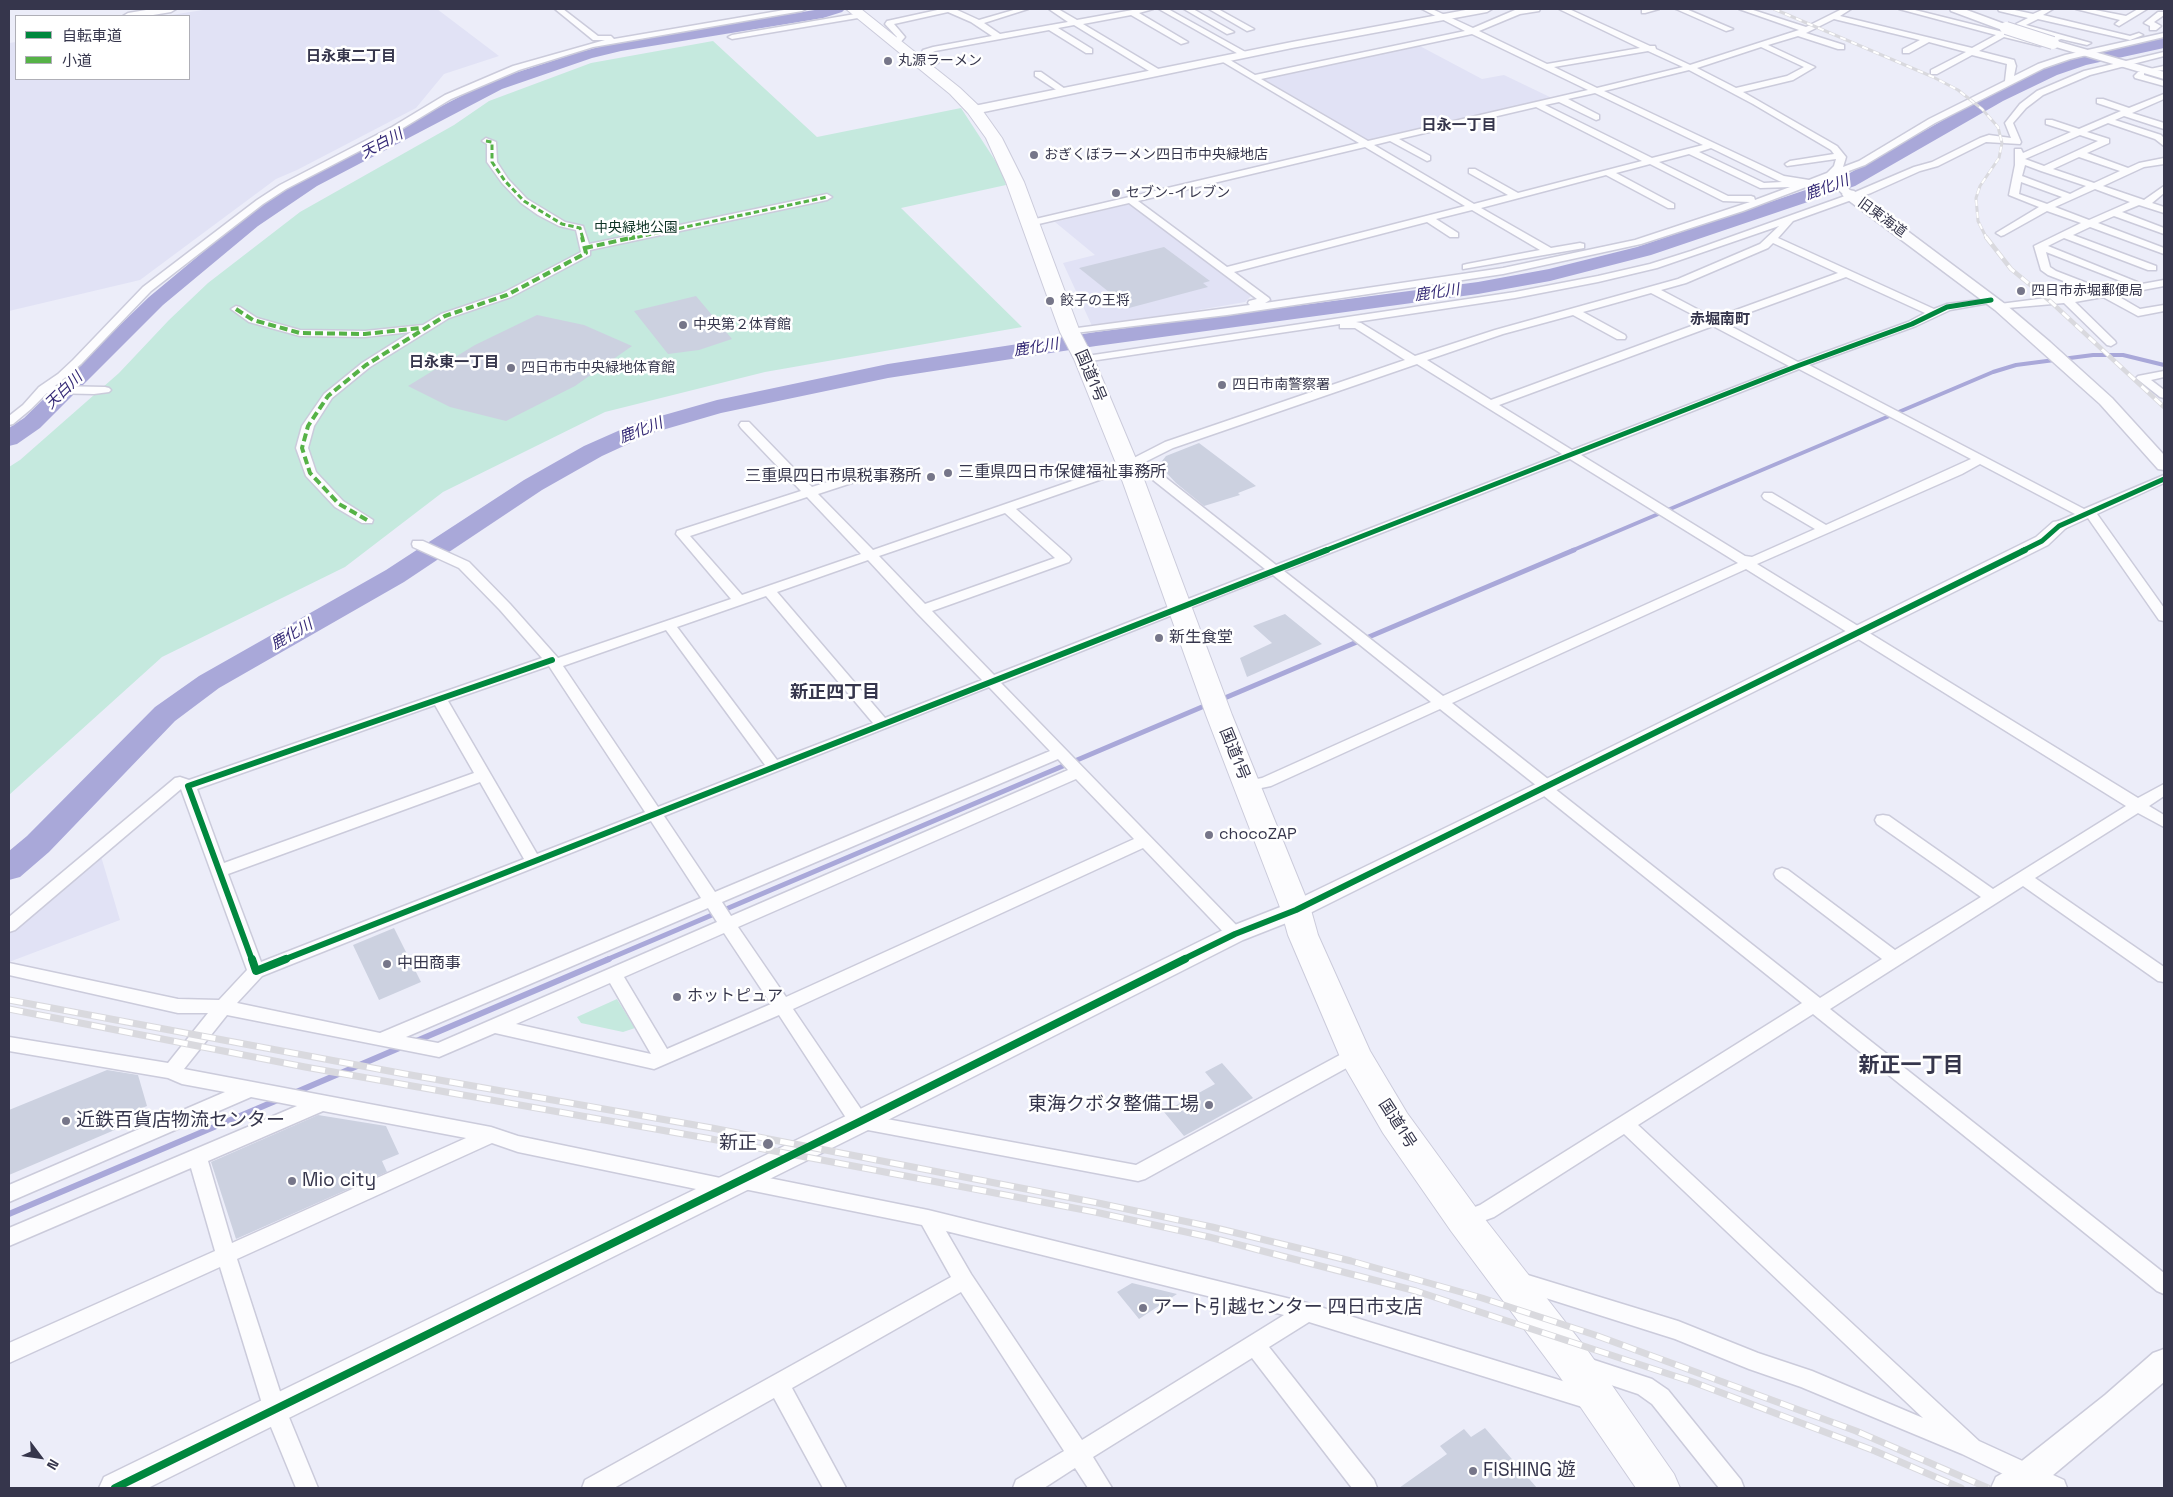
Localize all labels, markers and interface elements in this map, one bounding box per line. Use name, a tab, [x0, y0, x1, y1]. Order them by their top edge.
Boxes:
legend	[15, 15, 190, 80]
text: 自転車道	[62, 26, 122, 45]
district label: 日永東二丁目	[306, 48, 396, 66]
text: 小道	[62, 51, 92, 70]
place label: 丸源ラーメン	[898, 53, 982, 69]
marker: 丸源ラーメン	[882, 55, 894, 67]
district label: 日永一丁目	[1422, 117, 1496, 135]
water label: 天白川	[358, 125, 406, 163]
place label: おぎくぼラーメン四日市中央緑地店	[1044, 147, 1268, 163]
marker: おぎくぼラーメン四日市中央緑地店	[1028, 149, 1040, 161]
water label: 鹿化川	[1803, 172, 1851, 204]
place label: セブン-イレブン	[1126, 185, 1230, 201]
marker: セブン-イレブン	[1110, 187, 1122, 199]
street label: 旧東海道	[1854, 195, 1910, 241]
park label: 中央緑地公園	[594, 220, 678, 236]
water label: 鹿化川	[1413, 281, 1461, 305]
place label: 四日市赤堀郵便局	[2031, 283, 2143, 299]
marker: 四日市赤堀郵便局	[2015, 285, 2027, 297]
place label: 餃子の王将	[1060, 293, 1130, 309]
marker: 餃子の王将	[1044, 295, 1056, 307]
district label: 赤堀南町	[1690, 311, 1750, 329]
place label: 中央第２体育館	[693, 317, 791, 333]
marker: 中央第２体育館	[677, 319, 689, 331]
water label: 鹿化川	[1012, 336, 1060, 360]
street label: 国道1号	[1070, 347, 1110, 405]
district label: 日永東一丁目	[409, 354, 499, 372]
place label: 四日市市中央緑地体育館	[521, 360, 675, 376]
marker: 四日市市中央緑地体育館	[505, 362, 517, 374]
water label: 天白川	[42, 369, 86, 413]
place label: 四日市南警察署	[1232, 377, 1330, 393]
marker: 四日市南警察署	[1216, 379, 1228, 391]
water label: 鹿化川	[617, 415, 665, 447]
place label: 三重県四日市保健福祉事務所	[958, 463, 1166, 483]
place label: 三重県四日市県税事務所	[745, 467, 921, 487]
marker: 三重県四日市保健福祉事務所	[942, 467, 954, 479]
marker: 三重県四日市県税事務所	[925, 471, 937, 483]
water label: 鹿化川	[268, 616, 316, 654]
place label: 新生食堂	[1169, 628, 1233, 648]
marker: 新生食堂	[1153, 632, 1165, 644]
district label: 新正四丁目	[790, 682, 880, 704]
street label: 国道1号	[1215, 725, 1253, 783]
place label: chocoZAP	[1219, 825, 1297, 845]
marker: chocoZAP	[1203, 829, 1215, 841]
place label: 中田商事	[397, 954, 461, 974]
marker: 中田商事	[381, 958, 393, 970]
place label: ホットピュア	[687, 987, 783, 1007]
marker: ホットピュア	[671, 991, 683, 1003]
district label: 新正一丁目	[1859, 1053, 1963, 1079]
place label: 東海クボタ整備工場	[1028, 1094, 1199, 1116]
street label: 国道1号	[1374, 1096, 1420, 1152]
marker: 東海クボタ整備工場	[1203, 1099, 1215, 1111]
place label: 近鉄百貨店物流センター	[76, 1110, 285, 1132]
marker: 近鉄百貨店物流センター	[60, 1115, 72, 1127]
place label: 新正	[719, 1133, 757, 1155]
marker: 新正	[761, 1137, 775, 1151]
place label: Mio city	[302, 1170, 376, 1192]
marker: Mio city	[286, 1175, 298, 1187]
place label: アート引越センター 四日市支店	[1153, 1297, 1423, 1319]
marker: アート引越センター 四日市支店	[1137, 1302, 1149, 1314]
north arrow	[15, 1432, 65, 1482]
text: N	[43, 1456, 63, 1473]
place label: FISHING 遊	[1483, 1460, 1576, 1482]
marker: FISHING 遊	[1467, 1465, 1479, 1477]

